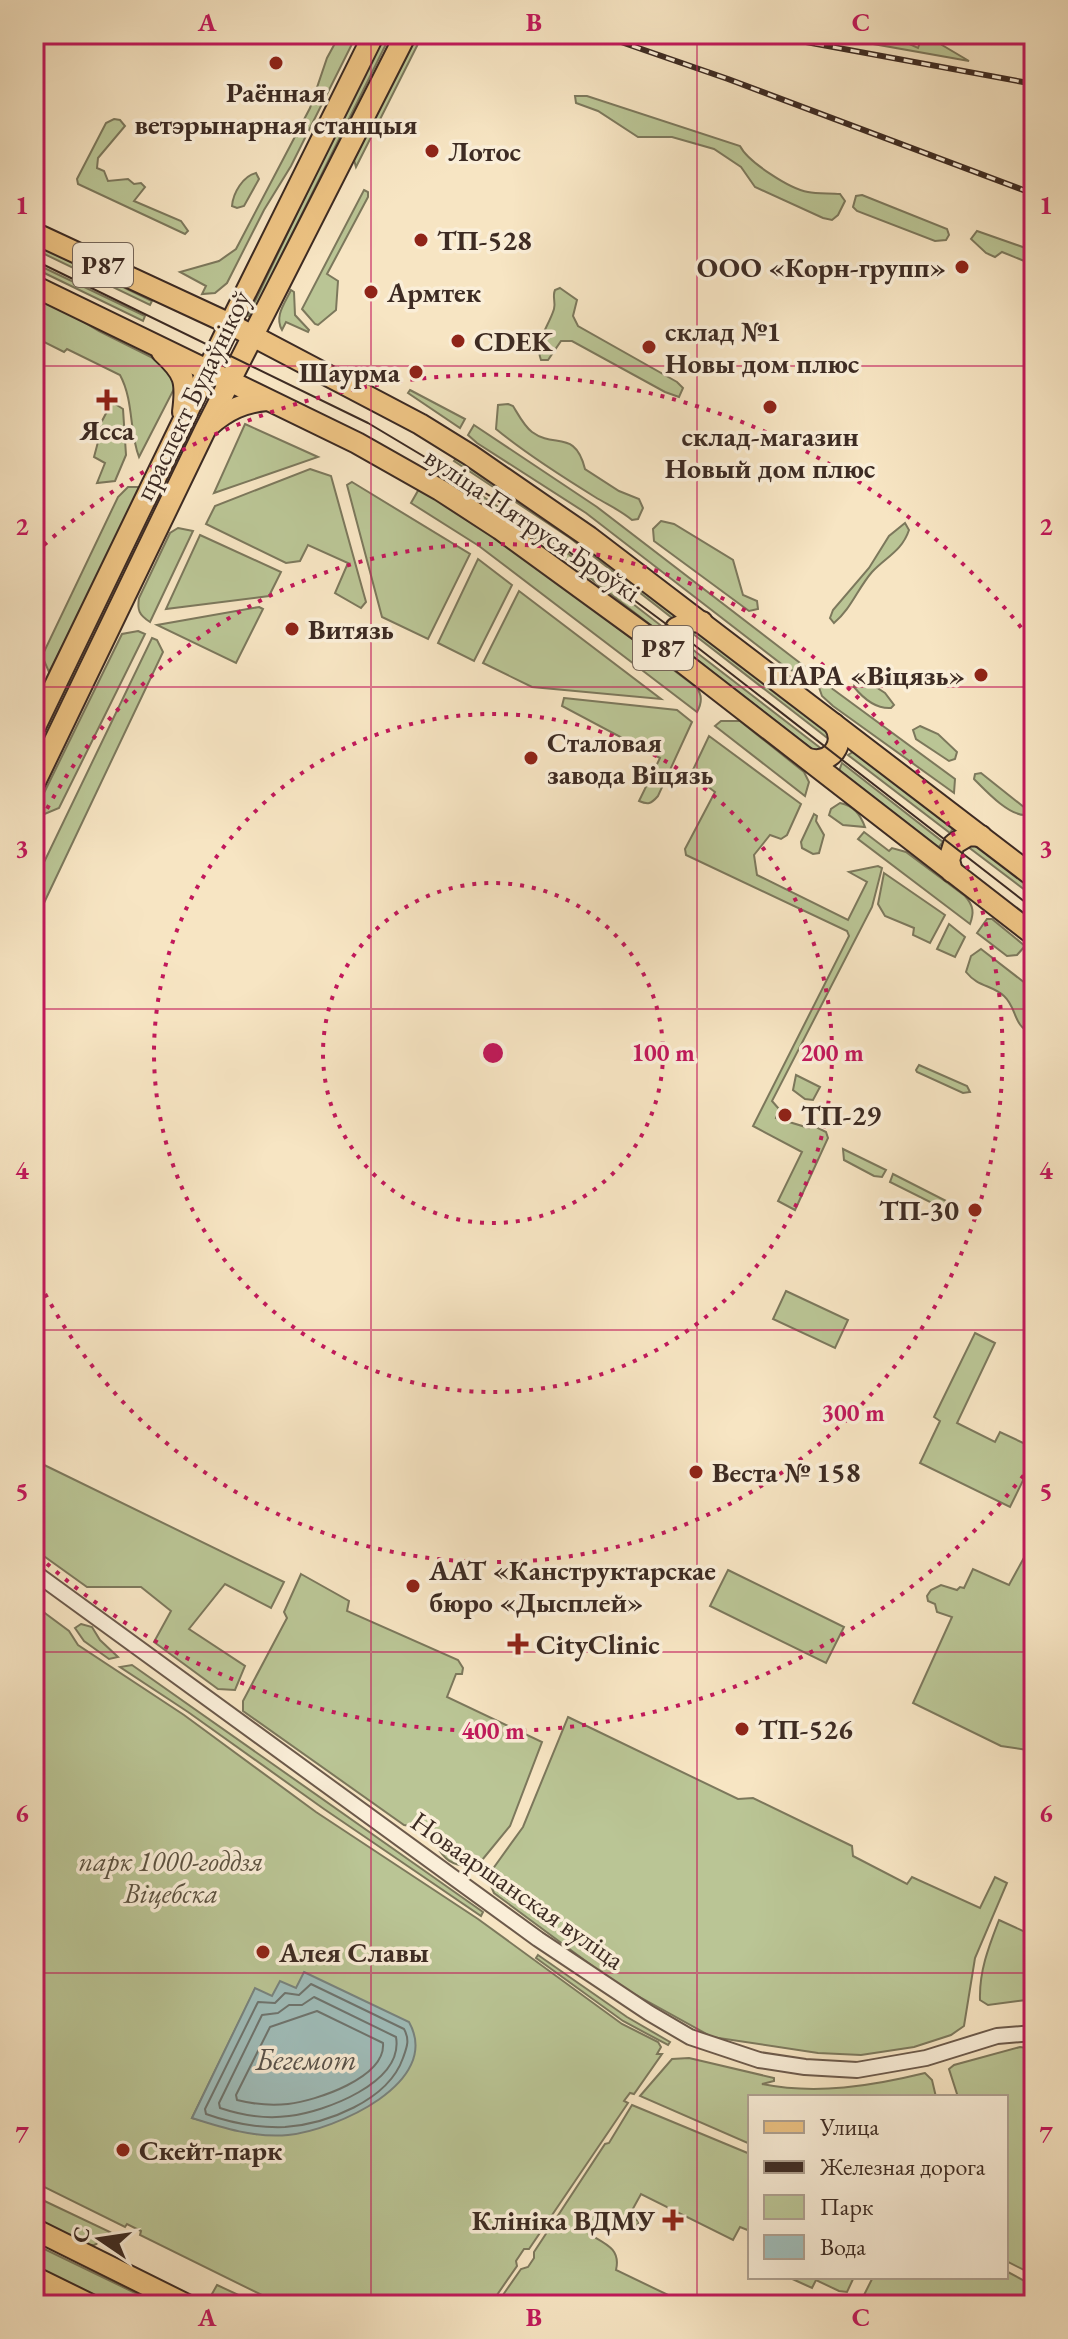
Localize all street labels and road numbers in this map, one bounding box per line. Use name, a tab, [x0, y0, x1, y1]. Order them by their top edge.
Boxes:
road number: Р87	[73, 243, 133, 287]
street label: праспект Будаўнікоў	[126, 283, 259, 506]
street label: вуліца Пятруся Броўкі	[418, 438, 648, 610]
road number: Р87	[633, 626, 693, 670]
street label: Новааршанская вуліца	[404, 1803, 632, 1978]

